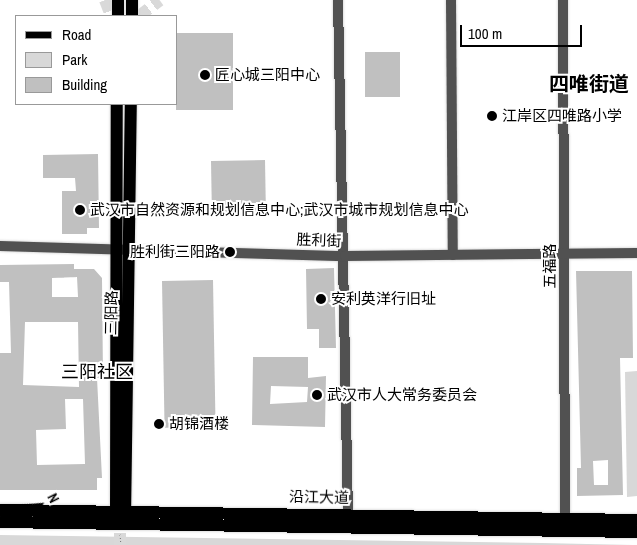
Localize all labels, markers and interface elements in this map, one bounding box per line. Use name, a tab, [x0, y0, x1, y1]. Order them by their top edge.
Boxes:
legend	[15, 15, 178, 105]
scale bar	[462, 15, 584, 47]
text: 100 m	[468, 23, 502, 44]
text: Road	[62, 24, 91, 45]
text: Park	[62, 49, 87, 70]
place label: 匠心城三阳中心	[215, 66, 320, 84]
marker: 匠心城三阳中心	[199, 69, 211, 81]
district label: 四唯街道	[549, 71, 629, 95]
text: Building	[62, 74, 107, 95]
place label: 江岸区四唯路小学	[502, 107, 622, 125]
marker: 江岸区四唯路小学	[486, 110, 498, 122]
place label: 武汉市自然资源和规划信息中心;武汉市城市规划信息中心	[90, 201, 468, 219]
marker: 武汉市自然资源和规划信息中心;武汉市城市规划信息中心	[74, 204, 86, 216]
street label: 胜利街	[296, 230, 342, 250]
place label: 胜利街三阳路	[130, 243, 220, 261]
street label: 五福路	[541, 244, 559, 288]
marker: 胜利街三阳路	[224, 246, 236, 258]
street label: 三阳路	[102, 290, 120, 336]
place label: 安利英洋行旧址	[331, 290, 436, 308]
marker: 安利英洋行旧址	[315, 293, 327, 305]
district label: 三阳社区	[61, 361, 133, 383]
place label: 武汉市人大常务委员会	[327, 386, 477, 404]
marker: 武汉市人大常务委员会	[311, 389, 323, 401]
place label: 胡锦酒楼	[169, 415, 229, 433]
marker: 胡锦酒楼	[153, 418, 165, 430]
north arrow	[15, 480, 65, 530]
street label: 沿江大道	[289, 487, 349, 507]
text: N	[43, 490, 63, 506]

